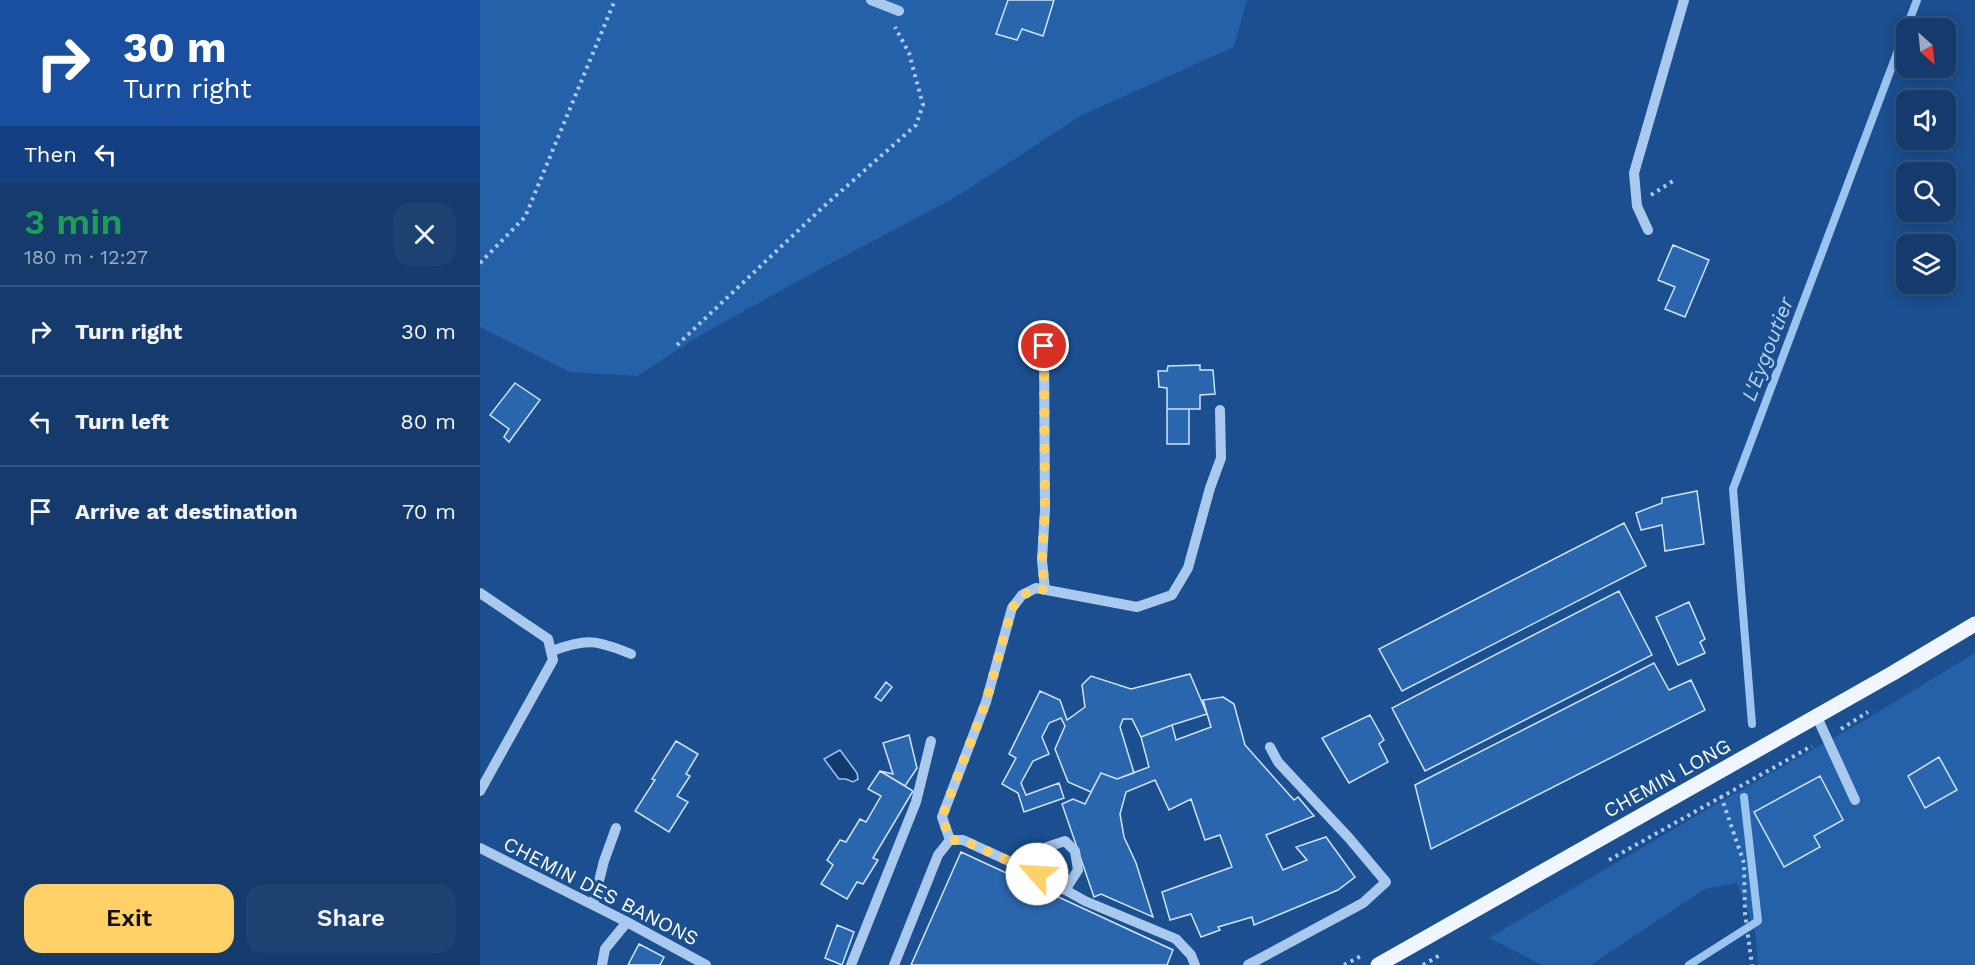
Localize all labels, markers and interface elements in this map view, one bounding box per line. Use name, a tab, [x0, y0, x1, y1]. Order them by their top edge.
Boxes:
north arrow	[1896, 18, 1956, 78]
map controls	[1896, 18, 1956, 294]
text: 30 m	[123, 23, 227, 72]
icon: right	[24, 24, 102, 102]
text: Turn right	[123, 73, 252, 105]
button: sound	[1896, 90, 1956, 150]
icon: left	[89, 138, 122, 171]
text: Then	[24, 142, 77, 167]
button: search	[1896, 162, 1956, 222]
text: 3 min	[24, 201, 123, 243]
button: close	[393, 203, 456, 266]
button: layers	[1896, 234, 1956, 294]
text: 180 m · 12:27	[24, 245, 148, 269]
water label: L'Eygoutier	[1736, 293, 1799, 405]
icon: right	[24, 315, 57, 348]
text: Turn right	[75, 319, 182, 344]
text: 30 m	[401, 319, 456, 344]
pin	[1018, 320, 1069, 371]
icon: arrive	[1027, 329, 1060, 362]
icon: left	[24, 405, 57, 438]
text: Turn left	[75, 409, 169, 434]
text: 80 m	[400, 409, 456, 434]
icon: arrive	[24, 495, 57, 528]
text: Arrive at destination	[75, 499, 298, 524]
text: 70 m	[402, 499, 456, 524]
street label: CHEMIN LONG	[1599, 733, 1735, 823]
street label: CHEMIN DES BANONS	[499, 831, 703, 951]
position arrow	[1005, 842, 1069, 906]
button: Exit	[24, 884, 234, 953]
button: Share	[246, 884, 456, 953]

